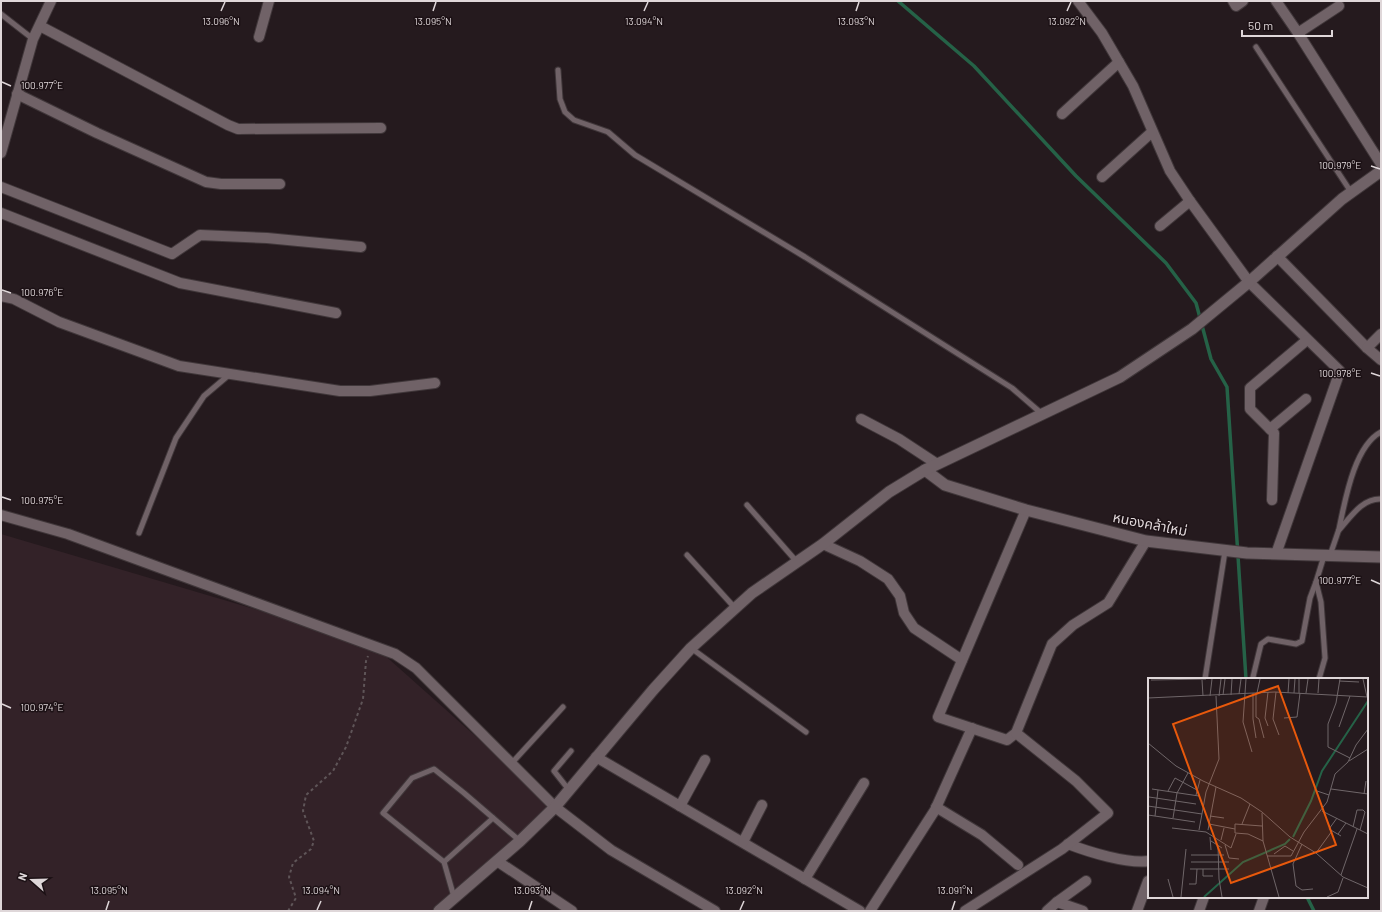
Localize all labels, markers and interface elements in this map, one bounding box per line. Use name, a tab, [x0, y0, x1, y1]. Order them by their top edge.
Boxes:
scale bar	[1242, 12, 1332, 38]
text: 13.096°N	[202, 15, 240, 27]
text: 13.095°N	[414, 15, 452, 27]
text: 13.094°N	[625, 15, 663, 27]
text: 13.093°N	[837, 15, 875, 27]
text: 13.092°N	[1048, 15, 1086, 27]
text: 50 m	[1248, 18, 1273, 32]
text: 100.977°E	[21, 79, 63, 91]
text: 100.979°E	[1319, 159, 1361, 171]
text: 100.976°E	[21, 286, 63, 298]
text: 100.978°E	[1319, 367, 1361, 379]
text: 100.975°E	[21, 494, 63, 506]
street label: หนองคล้าใหม่	[1111, 508, 1189, 539]
text: 100.977°E	[1319, 574, 1361, 586]
inset map	[1148, 678, 1368, 898]
text: 100.974°E	[21, 701, 63, 713]
north arrow	[12, 860, 52, 900]
text: N	[15, 871, 29, 882]
text: 13.095°N	[90, 884, 128, 896]
text: 13.094°N	[302, 884, 340, 896]
text: 13.093°N	[513, 884, 551, 896]
text: 13.092°N	[725, 884, 763, 896]
text: 13.091°N	[937, 884, 973, 896]

